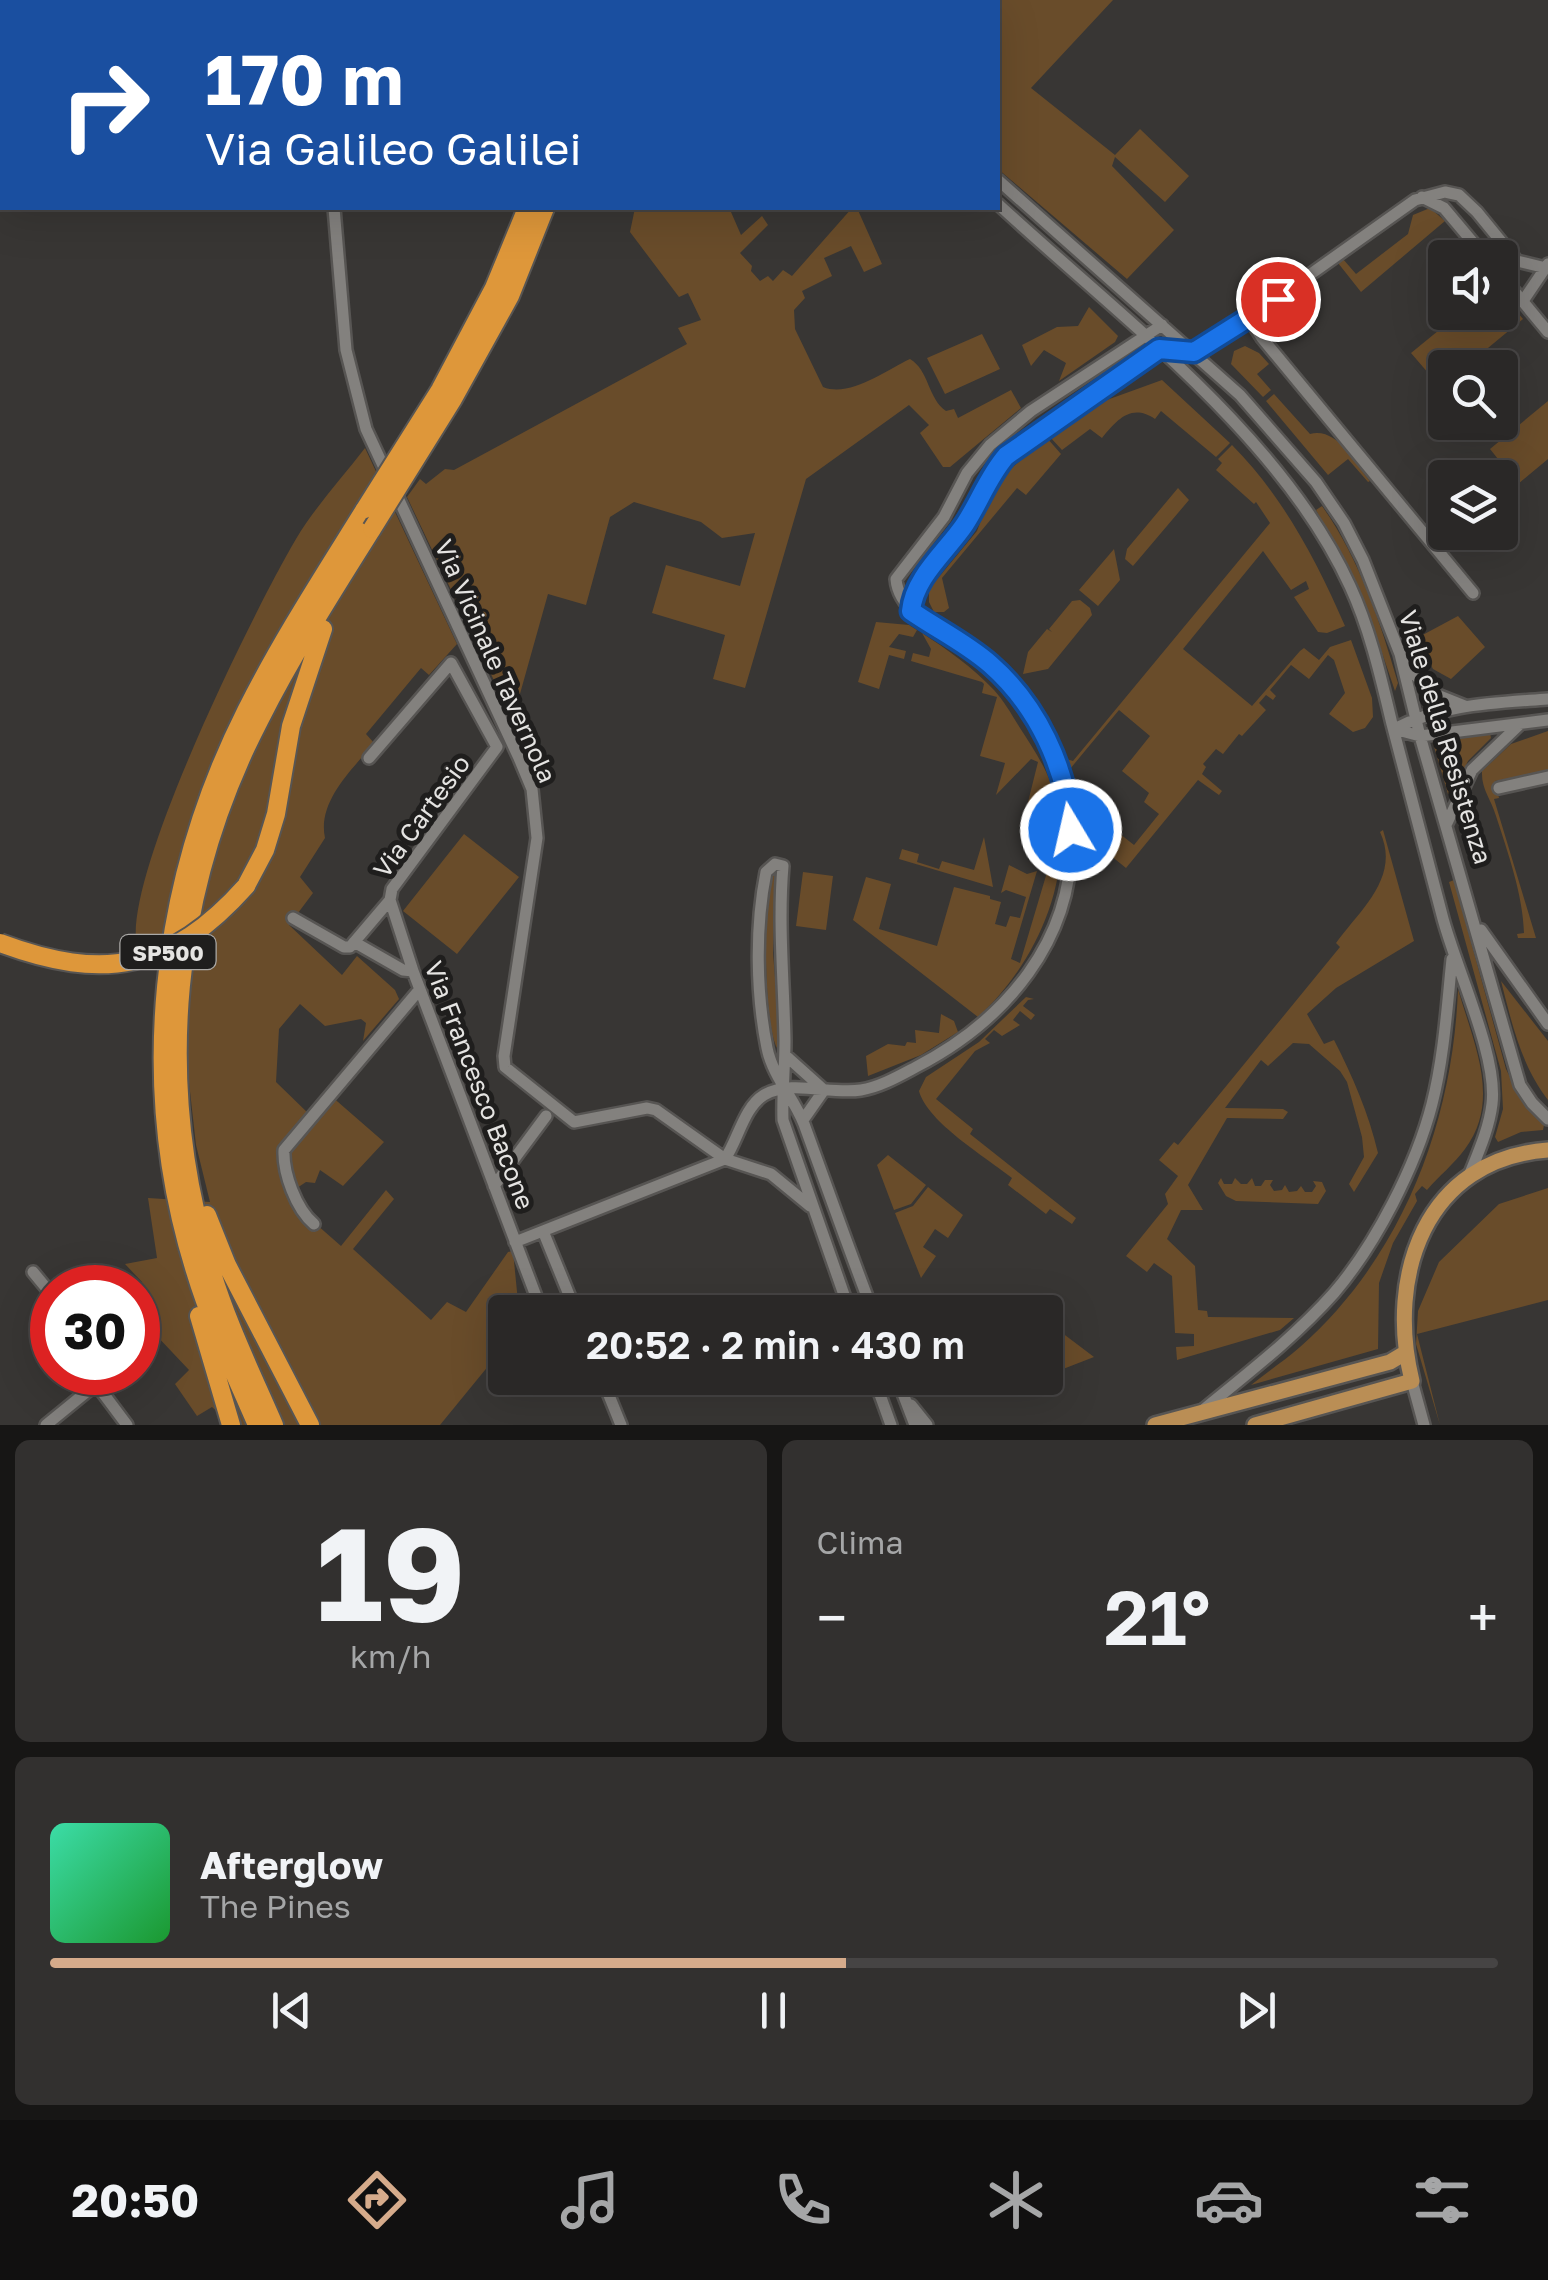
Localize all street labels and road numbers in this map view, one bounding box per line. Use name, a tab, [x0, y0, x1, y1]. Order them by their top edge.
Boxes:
street label: Via Vicinale Tavernola	[428, 535, 564, 787]
street label: Viale della Resistenza	[1393, 606, 1499, 868]
street label: Via Cartesio	[366, 748, 476, 884]
road number: SP500	[120, 935, 216, 969]
street label: Via Francesco Bacone	[418, 957, 542, 1213]

